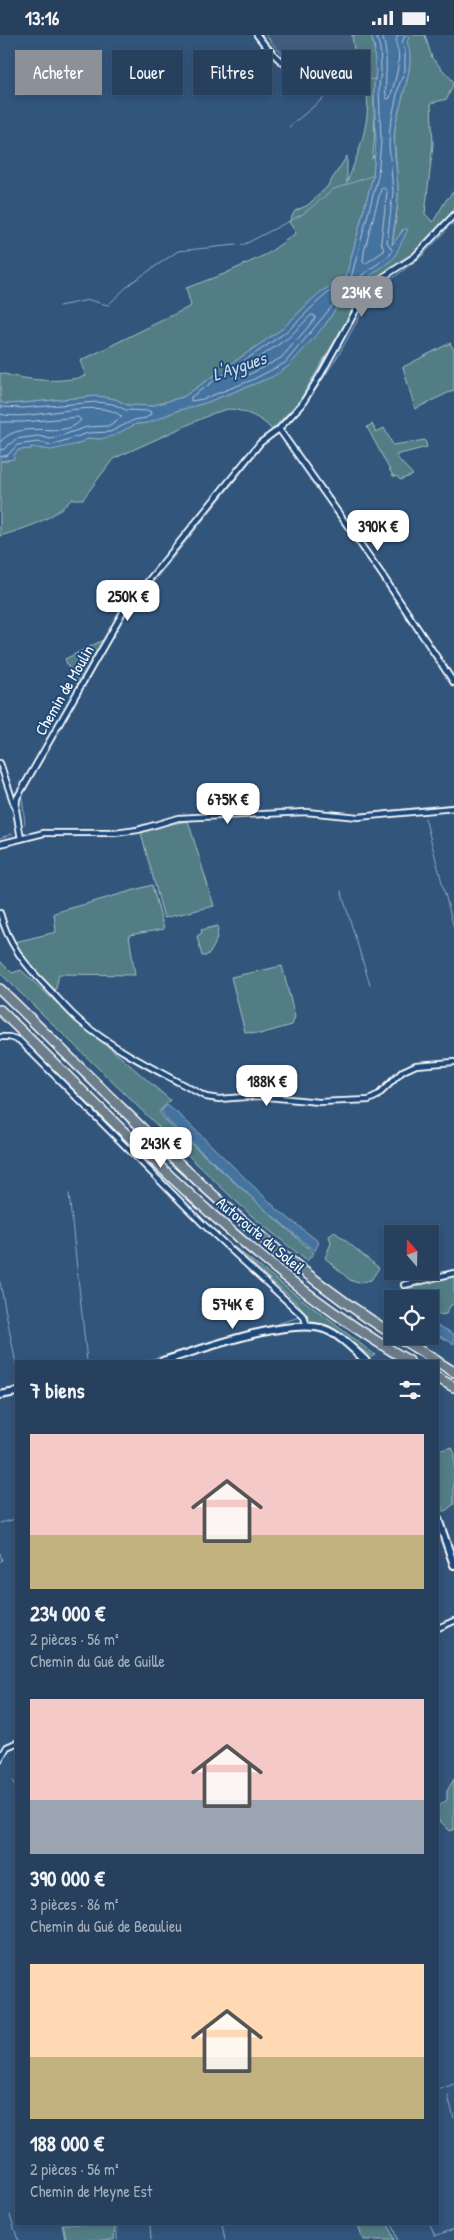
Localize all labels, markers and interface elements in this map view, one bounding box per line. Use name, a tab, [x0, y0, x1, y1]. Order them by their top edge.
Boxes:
text: 13:16	[25, 5, 59, 31]
chip: Acheter	[15, 50, 102, 95]
chip: Louer	[112, 50, 183, 95]
chip: Filtres	[193, 50, 272, 95]
chip: Nouveau	[282, 50, 370, 95]
pin: 234K €	[321, 275, 403, 318]
text: 234K €	[342, 281, 382, 303]
water label: L'Aygues	[209, 344, 271, 387]
pin: 390K €	[337, 509, 419, 552]
text: 390K €	[358, 515, 398, 537]
pin: 250K €	[87, 579, 169, 622]
text: 250K €	[107, 585, 149, 607]
street label: Chemin de Moulin	[29, 641, 99, 739]
pin: 675K €	[187, 783, 269, 825]
text: 675K €	[208, 788, 248, 810]
pin: 188K €	[226, 1065, 308, 1107]
text: 188K €	[247, 1070, 287, 1092]
pin: 243K €	[120, 1127, 202, 1169]
text: 243K €	[141, 1132, 181, 1154]
street label: Autoroute du Soleil	[212, 1191, 311, 1279]
north arrow	[384, 1225, 439, 1280]
map controls	[384, 1225, 439, 1345]
pin: 574K €	[192, 1287, 274, 1330]
button: locate	[384, 1290, 439, 1345]
text: 574K €	[213, 1293, 253, 1315]
text: 7 biens	[30, 1376, 85, 1405]
icon: filters	[396, 1376, 424, 1404]
icon: home	[182, 1466, 272, 1556]
text: 234 000 €	[30, 1599, 105, 1628]
text: 2 pièces · 56 m²	[30, 1628, 119, 1650]
text: Chemin du Gué de Guille	[30, 1650, 165, 1672]
icon: home	[182, 1731, 272, 1821]
text: 390 000 €	[30, 1864, 105, 1893]
text: 3 pièces · 86 m²	[30, 1893, 119, 1915]
text: Chemin du Gué de Beaulieu	[30, 1915, 182, 1937]
icon: home	[182, 1996, 272, 2086]
text: 188 000 €	[30, 2129, 104, 2158]
text: 2 pièces · 56 m²	[30, 2158, 119, 2180]
text: Chemin de Meyne Est	[30, 2180, 152, 2202]

